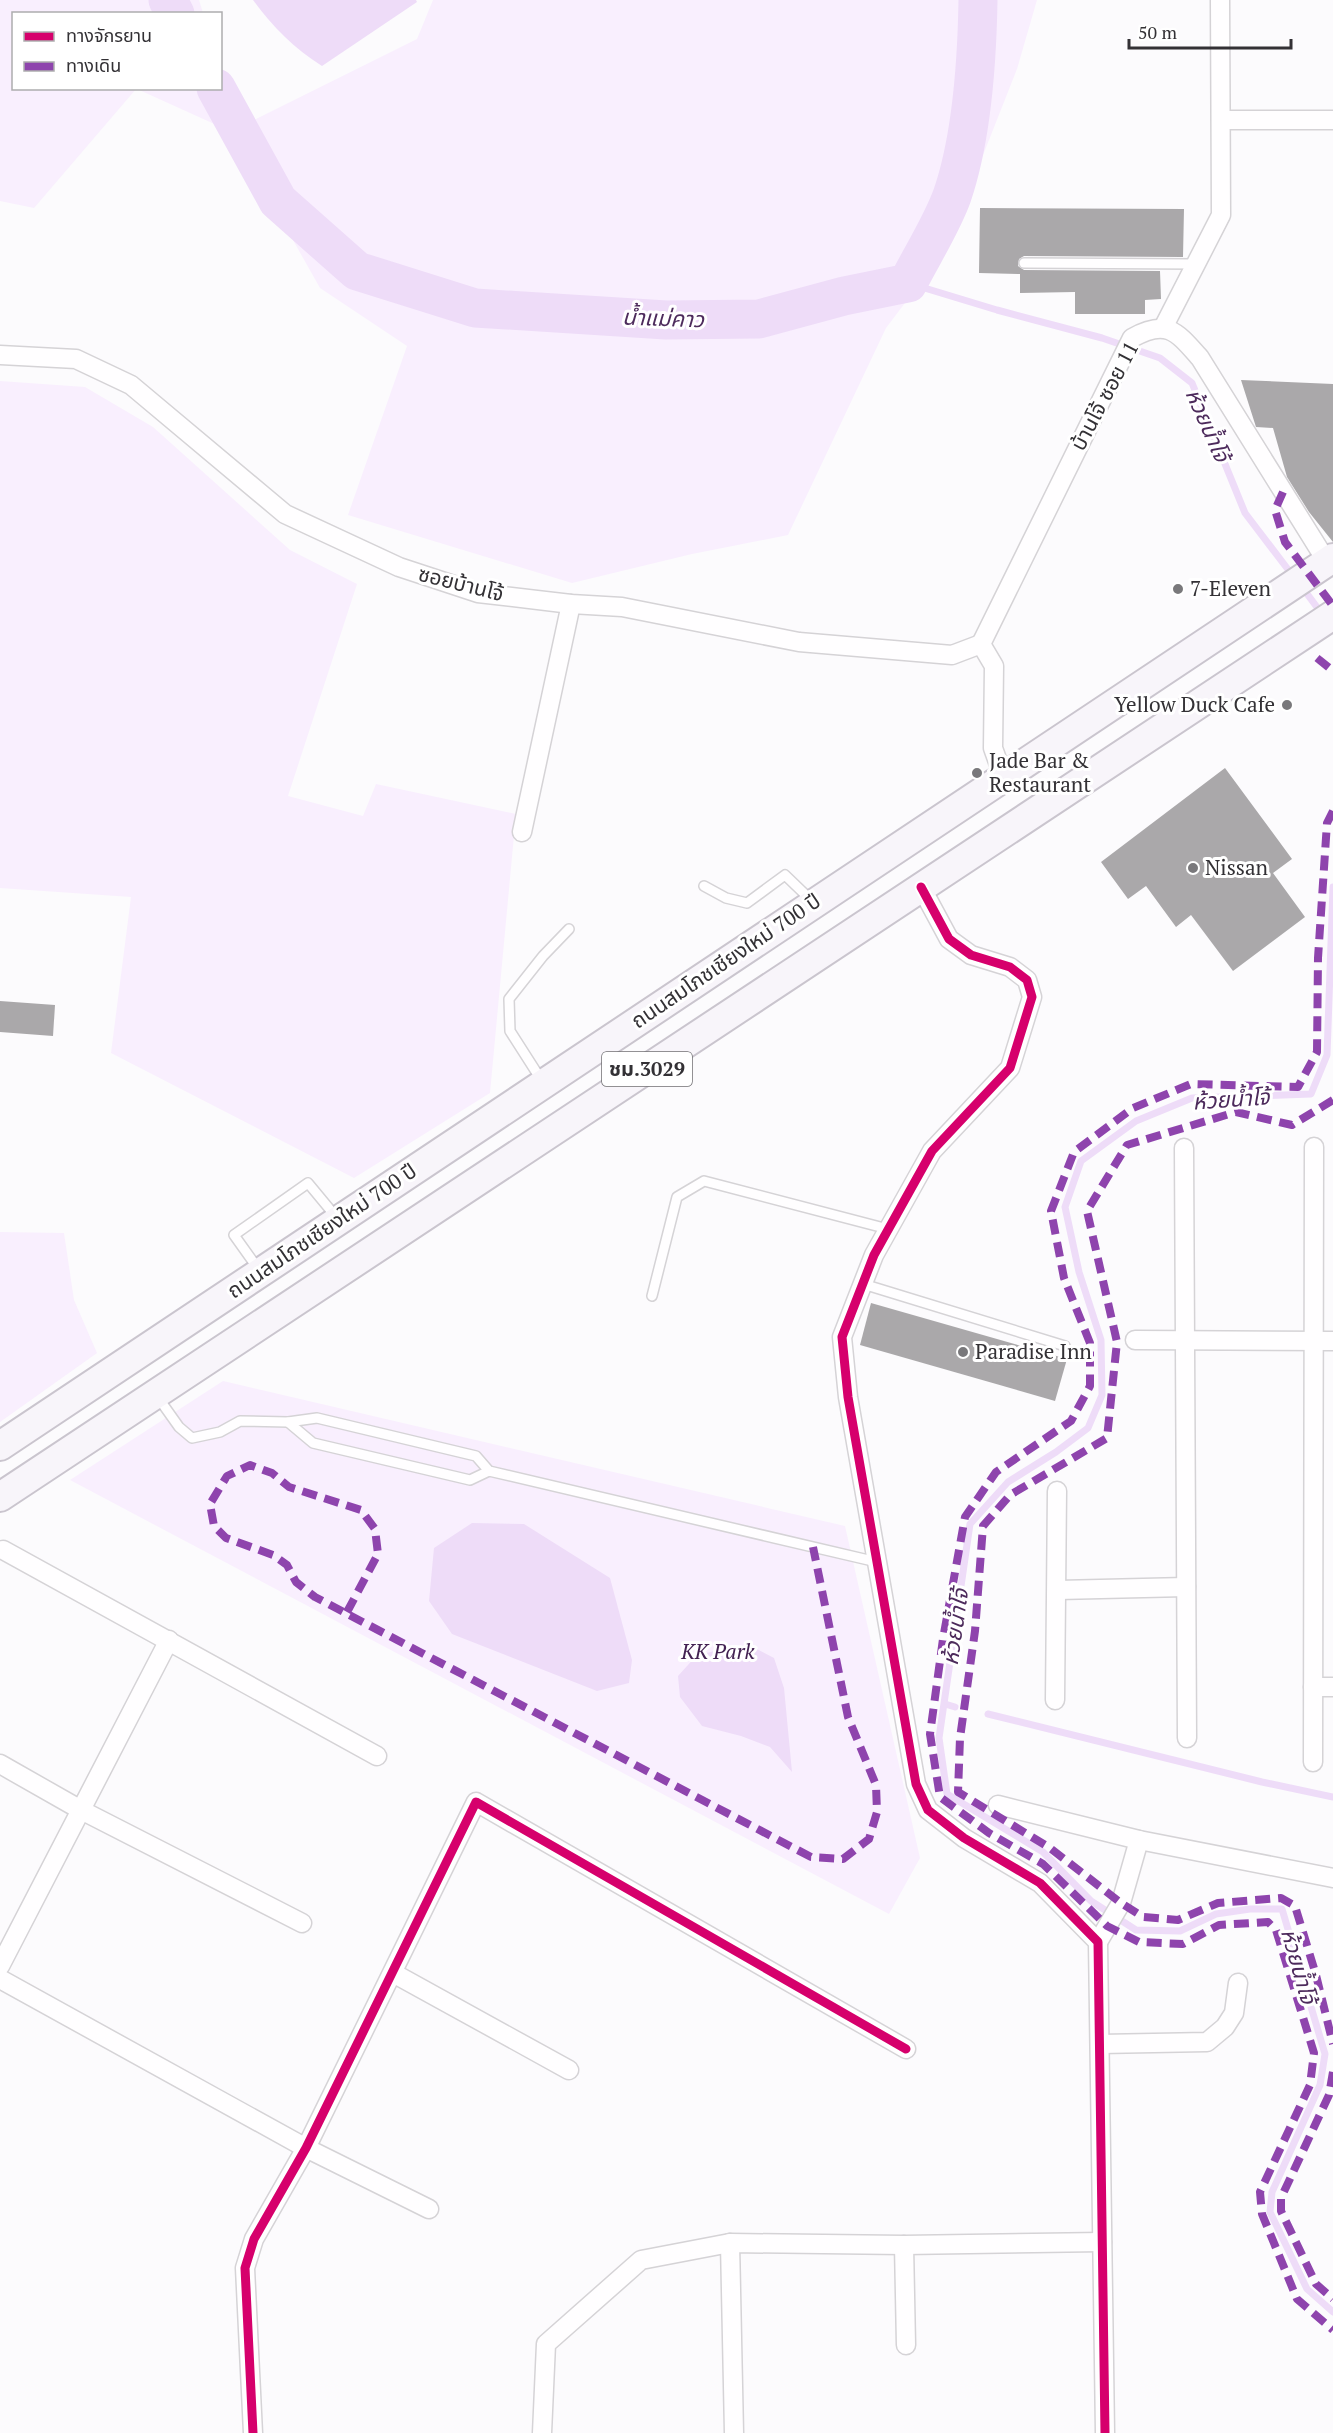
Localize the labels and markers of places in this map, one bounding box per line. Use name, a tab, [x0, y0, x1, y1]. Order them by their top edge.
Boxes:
place label: 7-Eleven	[1190, 574, 1272, 602]
marker: 7-Eleven	[1171, 582, 1185, 596]
place label: Yellow Duck Cafe	[1114, 690, 1275, 718]
marker: Yellow Duck Cafe	[1280, 698, 1294, 712]
place label: Jade Bar & Restaurant	[989, 746, 1091, 798]
marker: Jade Bar & Restaurant	[970, 766, 984, 780]
place label: Nissan	[1205, 853, 1268, 881]
marker: Nissan	[1186, 861, 1200, 875]
place label: Paradise Inn	[975, 1337, 1092, 1365]
marker: Paradise Inn	[956, 1345, 970, 1359]

